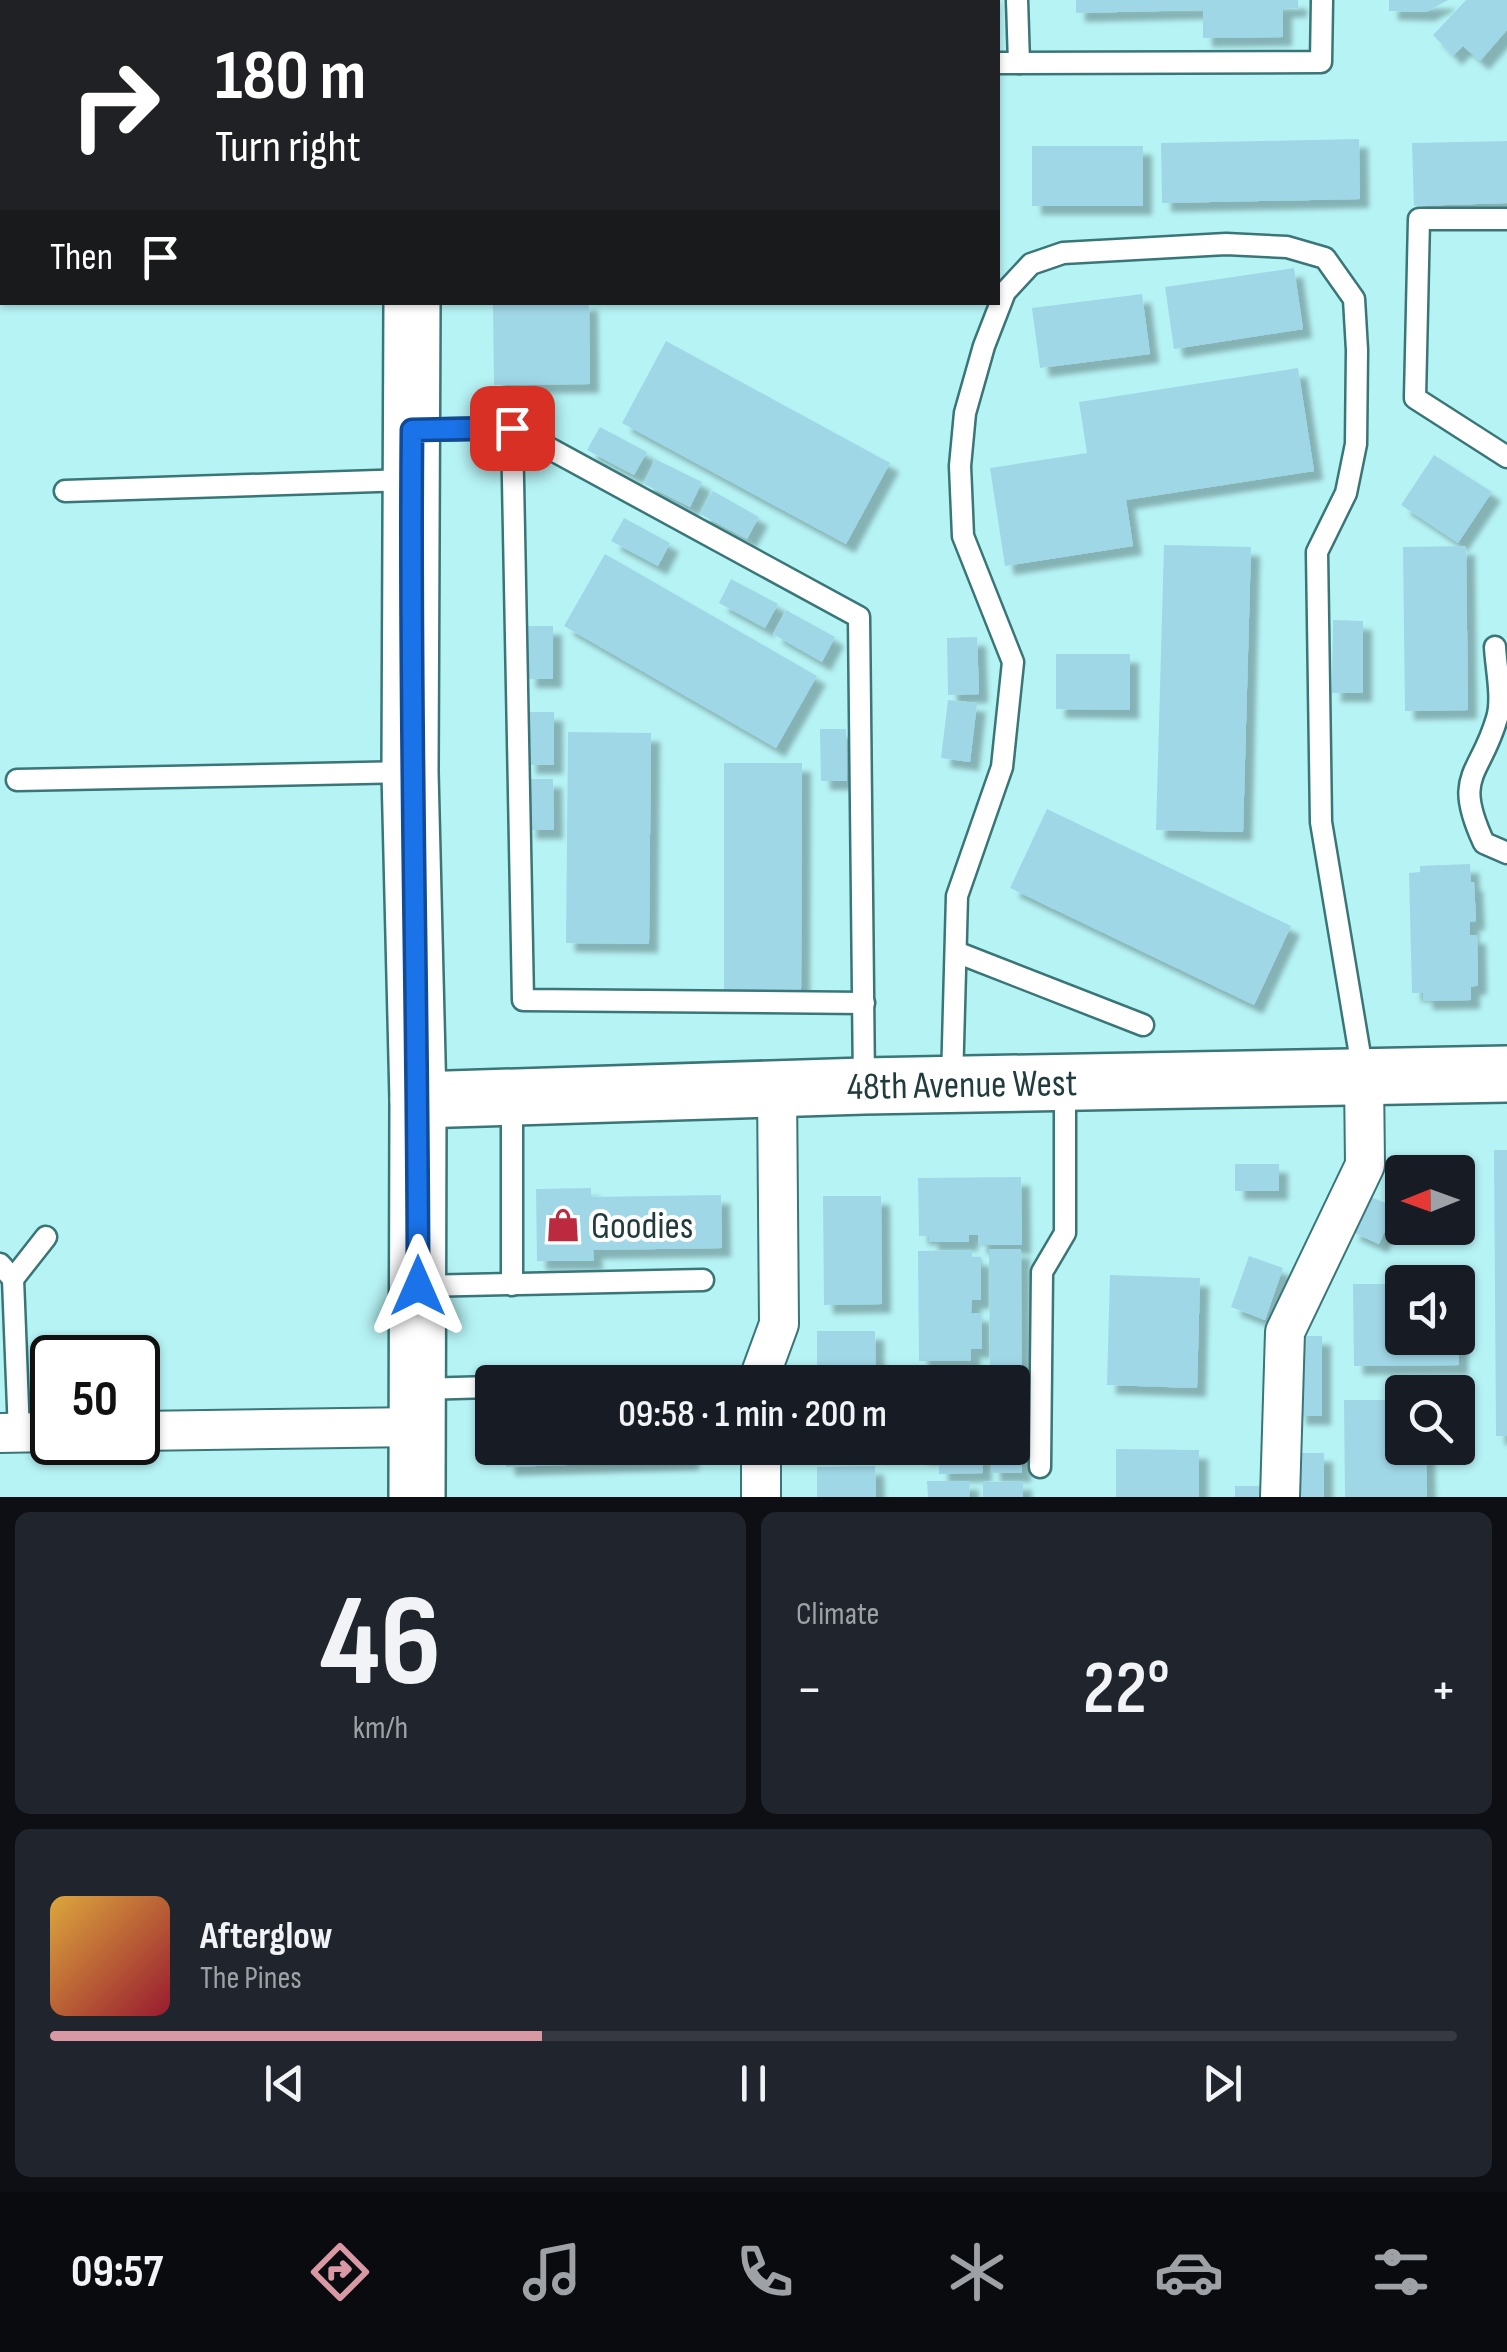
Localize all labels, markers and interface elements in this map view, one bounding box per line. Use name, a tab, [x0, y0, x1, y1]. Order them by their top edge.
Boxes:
text: 180 m	[215, 35, 366, 119]
icon: right	[50, 40, 180, 170]
text: Turn right	[215, 120, 361, 175]
icon: arrive	[133, 230, 188, 285]
text: Then	[50, 235, 113, 280]
pin	[470, 386, 555, 471]
icon: arrive	[485, 401, 540, 456]
street label: 48th Avenue West	[847, 1061, 1077, 1110]
north arrow	[1385, 1155, 1475, 1245]
map controls	[1385, 1155, 1475, 1465]
place label: Goodies	[591, 1204, 693, 1249]
shop icon: Goodies	[544, 1206, 582, 1244]
position arrow	[366, 1234, 470, 1338]
button: sound	[1385, 1265, 1475, 1355]
speed limit sign: 50	[30, 1335, 160, 1465]
button: search	[1385, 1375, 1475, 1465]
text: 09:58 · 1 min · 200 m	[618, 1392, 887, 1437]
text: 46	[320, 1566, 441, 1722]
text: Climate	[796, 1595, 879, 1634]
text: 22°	[1083, 1644, 1170, 1735]
text: −	[796, 1657, 823, 1724]
text: +	[1430, 1657, 1457, 1724]
text: km/h	[353, 1709, 408, 1748]
text: Afterglow	[200, 1914, 333, 1959]
text: The Pines	[200, 1959, 302, 1998]
icon: previous	[257, 2056, 312, 2111]
icon: pause	[726, 2056, 781, 2111]
icon: next	[1195, 2056, 1250, 2111]
icon: directions	[305, 2237, 375, 2307]
icon: music	[517, 2237, 587, 2307]
icon: phone	[730, 2237, 800, 2307]
icon: climate	[942, 2237, 1012, 2307]
icon: car	[1154, 2237, 1224, 2307]
icon: filters	[1366, 2237, 1436, 2307]
text: 09:57	[71, 2245, 163, 2300]

